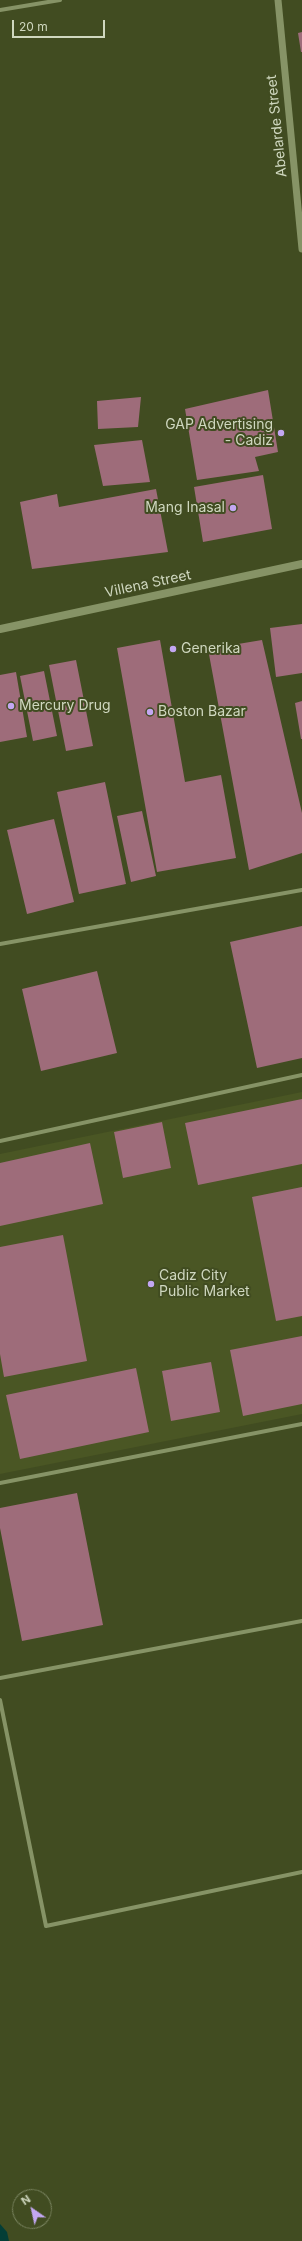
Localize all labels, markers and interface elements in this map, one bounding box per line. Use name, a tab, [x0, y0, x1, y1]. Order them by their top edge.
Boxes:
scale bar	[14, 12, 107, 38]
text: 20 m	[19, 19, 48, 34]
street label: Abelarde Street	[263, 74, 291, 178]
place label: GAP Advertising - Cadiz	[165, 417, 273, 450]
marker: GAP Advertising - Cadiz	[276, 428, 286, 438]
place label: Mang Inasal	[145, 500, 225, 516]
marker: Mang Inasal	[228, 503, 238, 513]
street label: Villena Street	[103, 567, 193, 601]
place label: Generika	[181, 641, 240, 657]
marker: Generika	[168, 644, 178, 654]
place label: Mercury Drug	[19, 698, 111, 714]
marker: Mercury Drug	[6, 701, 16, 711]
place label: Boston Bazar	[158, 704, 246, 720]
marker: Boston Bazar	[145, 707, 155, 717]
place label: Cadiz City Public Market	[159, 1268, 250, 1300]
marker: Cadiz City Public Market	[146, 1279, 156, 1289]
north arrow	[12, 2189, 52, 2229]
text: N	[18, 2192, 33, 2208]

